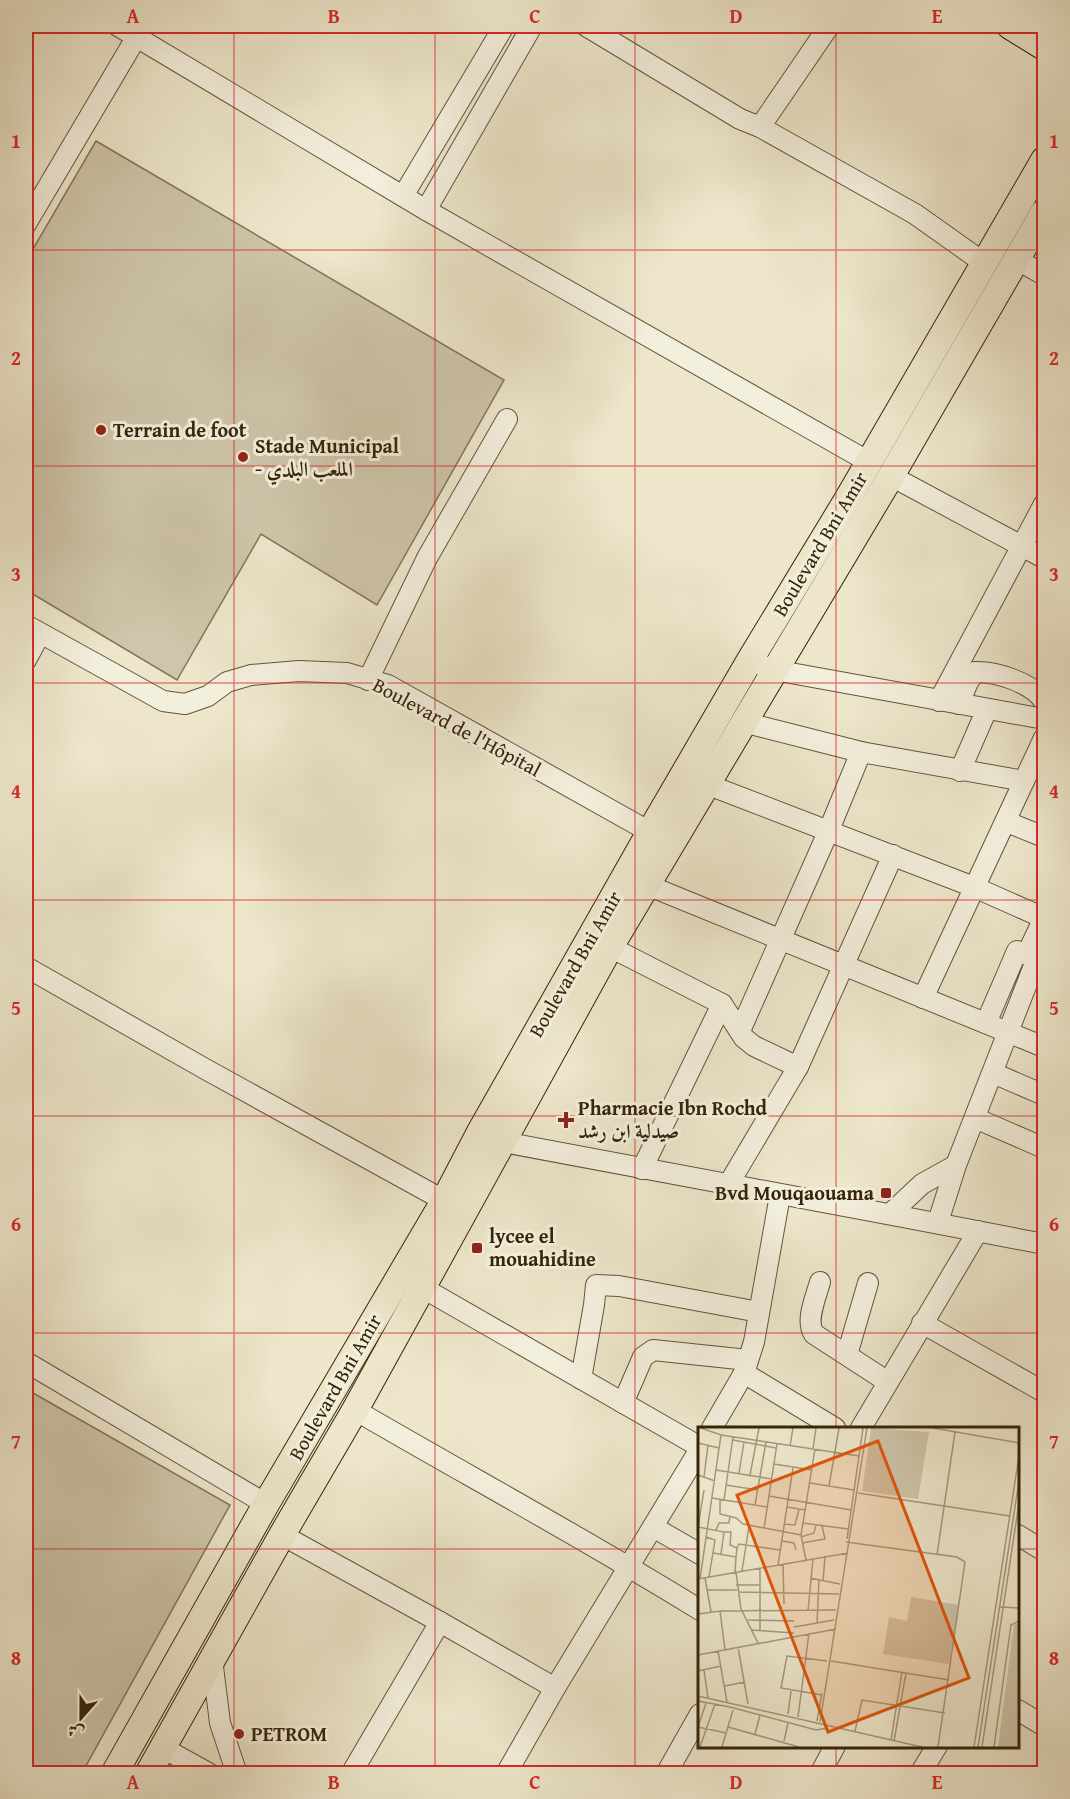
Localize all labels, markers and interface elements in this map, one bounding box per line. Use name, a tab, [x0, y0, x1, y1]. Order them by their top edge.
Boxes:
text: A	[127, 1, 140, 30]
text: B	[328, 1, 340, 30]
text: C	[529, 1, 541, 30]
text: D	[729, 1, 743, 30]
text: E	[932, 1, 943, 30]
text: 1	[11, 126, 21, 155]
text: 1	[1049, 126, 1059, 155]
text: 2	[11, 343, 21, 372]
text: 2	[1049, 343, 1059, 372]
place label: Terrain de foot	[113, 415, 247, 444]
marker: Terrain de foot	[94, 423, 108, 437]
place label: Stade Municipal - الملعب البلدي	[255, 431, 399, 486]
marker: Stade Municipal - الملعب البلدي	[236, 450, 250, 464]
street label: Boulevard Bni Amir	[765, 466, 874, 622]
text: 3	[11, 559, 21, 588]
text: 3	[1049, 559, 1059, 588]
street label: Boulevard de l'Hôpital	[368, 670, 547, 783]
text: 4	[11, 776, 21, 805]
text: 4	[1049, 776, 1059, 805]
street label: Boulevard Bni Amir	[521, 885, 628, 1042]
text: 5	[11, 993, 21, 1022]
text: 5	[1049, 993, 1059, 1022]
place label: Pharmacie Ibn Rochd صيدلية ابن رشد	[578, 1093, 768, 1145]
marker: Pharmacie Ibn Rochd صيدلية ابن رشد	[559, 1113, 573, 1127]
place label: Bvd Mouqaouama	[715, 1178, 875, 1207]
marker: Bvd Mouqaouama	[879, 1186, 893, 1200]
text: 6	[11, 1209, 21, 1238]
text: 6	[1049, 1209, 1059, 1238]
place label: lycee el mouahidine	[489, 1221, 596, 1273]
marker: lycee el mouahidine	[470, 1241, 484, 1255]
street label: Boulevard Bni Amir	[281, 1308, 388, 1465]
text: 7	[11, 1426, 21, 1455]
text: 7	[1049, 1426, 1059, 1455]
inset map	[698, 1427, 1019, 1748]
text: 8	[11, 1643, 21, 1672]
text: 8	[1049, 1643, 1059, 1672]
north arrow	[51, 1688, 111, 1748]
text: ش	[64, 1718, 87, 1746]
place label: PETROM	[251, 1719, 327, 1748]
marker: PETROM	[232, 1727, 246, 1741]
text: A	[127, 1767, 140, 1796]
text: B	[328, 1767, 340, 1796]
text: C	[529, 1767, 541, 1796]
text: D	[729, 1767, 743, 1796]
text: E	[932, 1767, 943, 1796]

